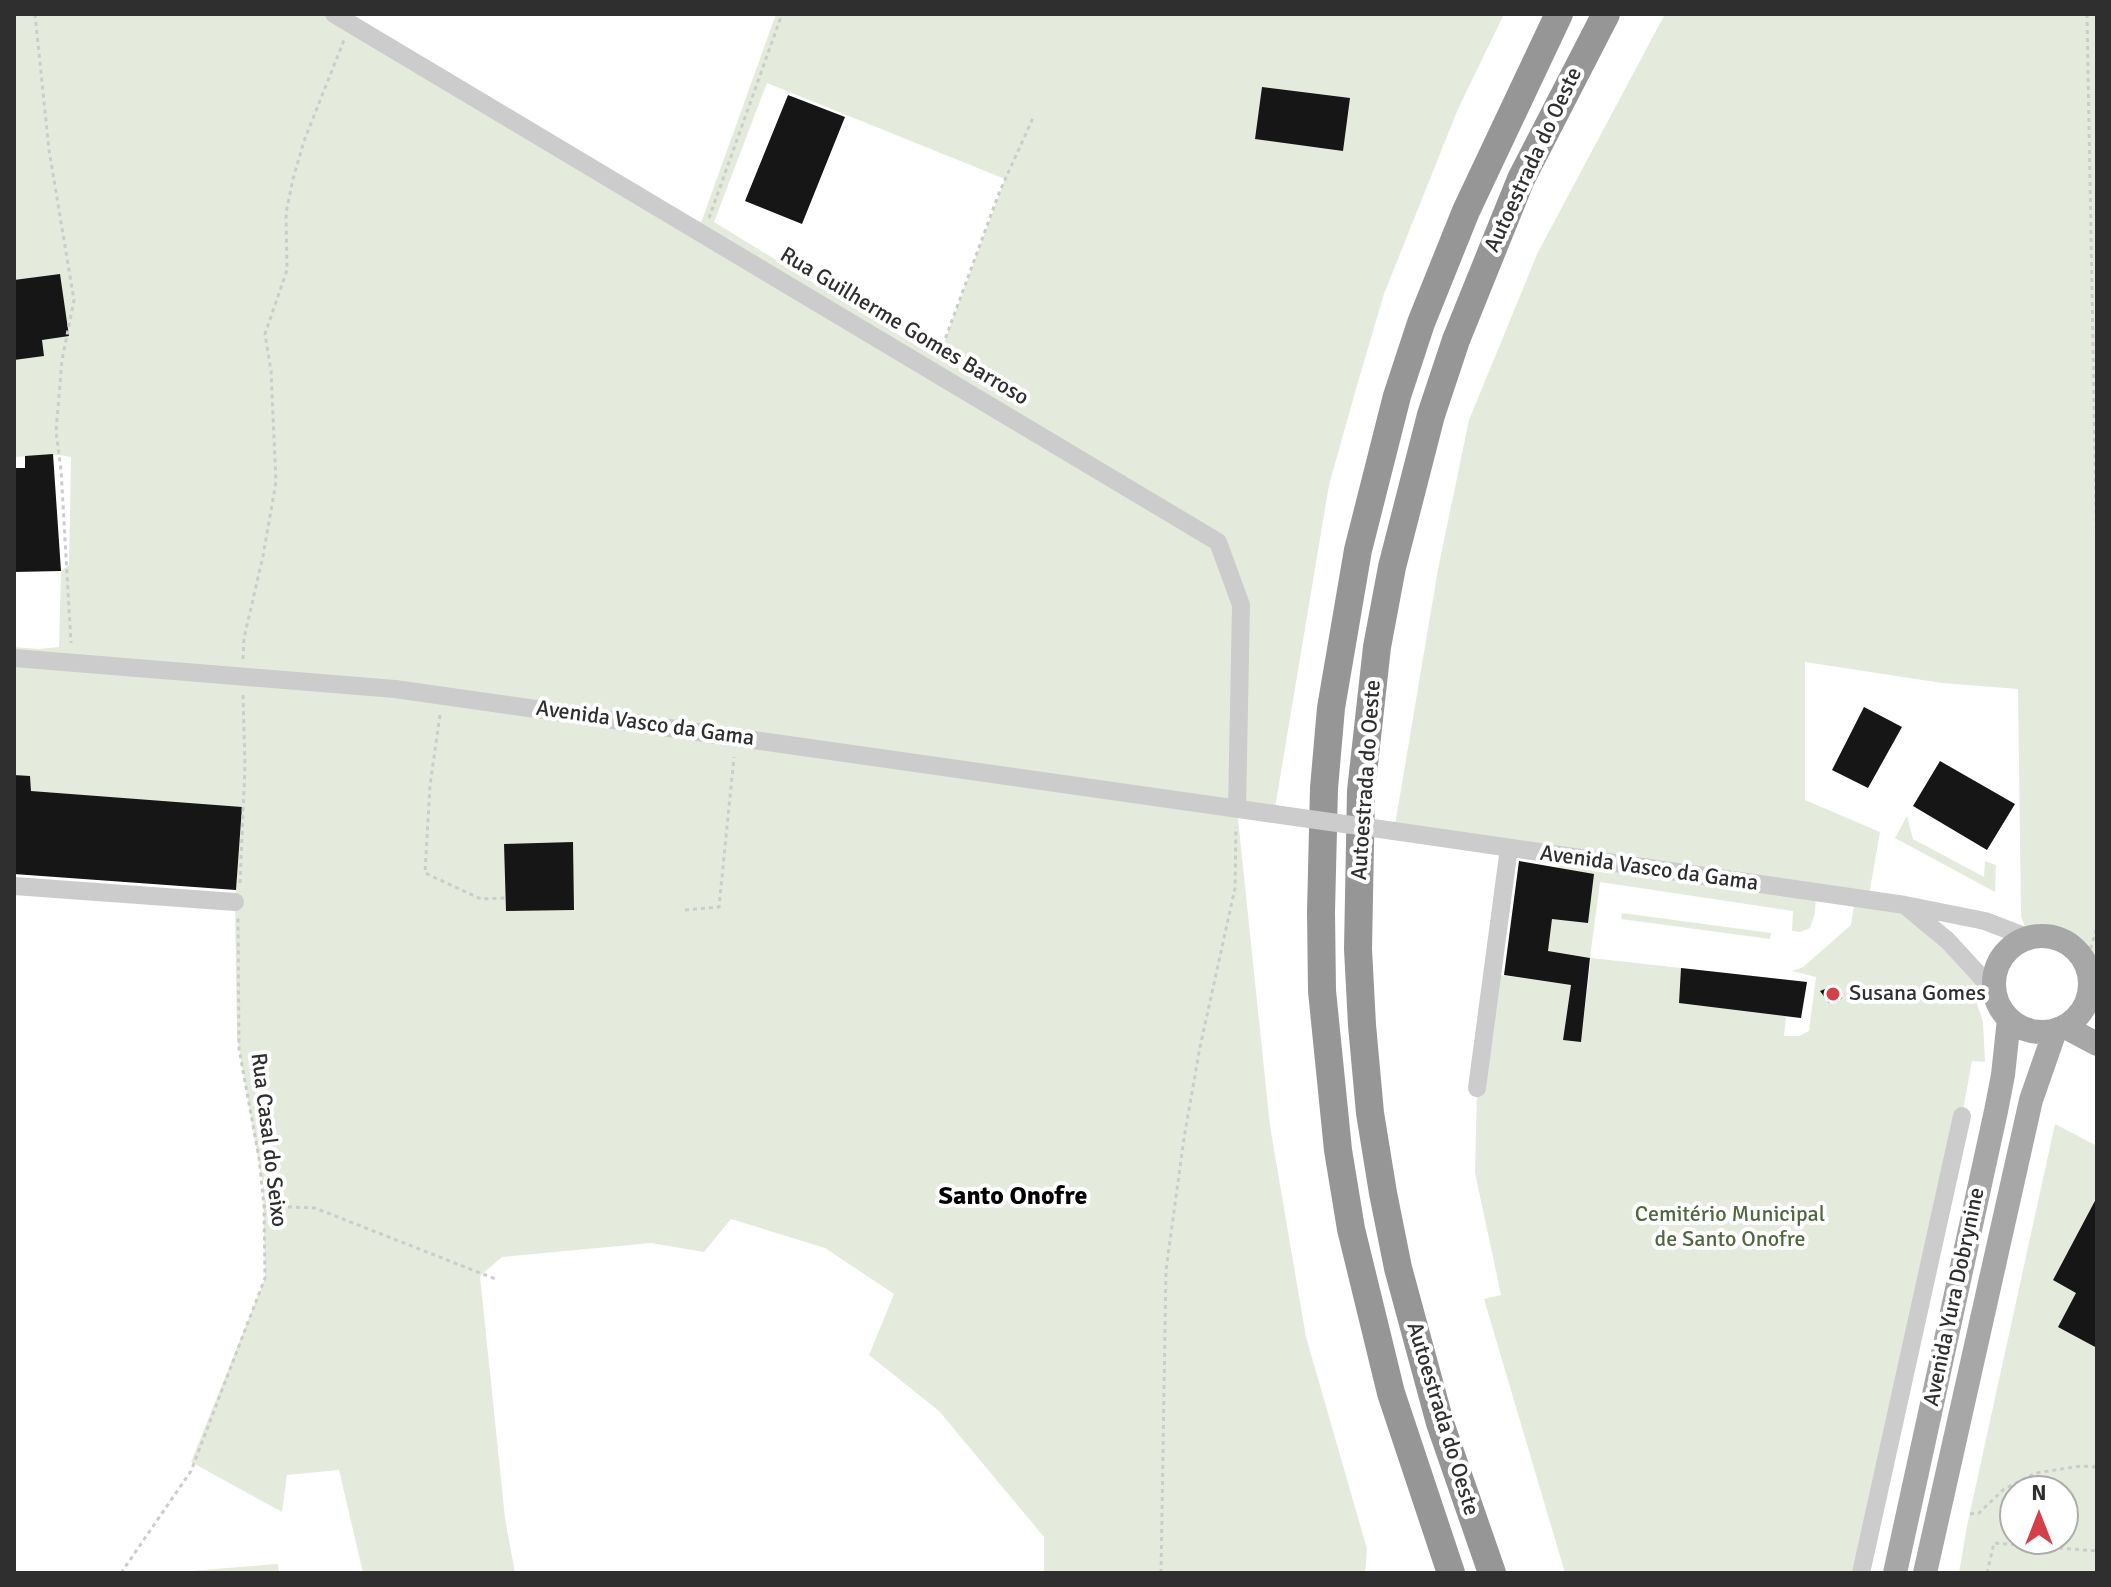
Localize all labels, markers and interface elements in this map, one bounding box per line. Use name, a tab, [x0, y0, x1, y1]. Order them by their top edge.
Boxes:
street label: Autoestrada do Oeste	[1480, 63, 1588, 257]
street label: Rua Guilherme Gomes Barroso	[775, 242, 1033, 412]
street label: Autoestrada do Oeste	[1347, 679, 1387, 881]
street label: Avenida Vasco da Gama	[534, 696, 756, 752]
street label: Avenida Vasco da Gama	[1538, 841, 1760, 897]
place label: Susana Gomes	[1849, 981, 1986, 1007]
marker: Susana Gomes	[1824, 985, 1842, 1003]
street label: Rua Casal do Seixo	[244, 1051, 292, 1229]
district label: Santo Onofre	[939, 1181, 1087, 1213]
street label: Avenida Yura Dobrynine	[1919, 1185, 1991, 1409]
park label: Cemitério Municipal de Santo Onofre	[1635, 1202, 1825, 1254]
street label: Autoestrada do Oeste	[1400, 1319, 1484, 1519]
north arrow	[1999, 1475, 2079, 1555]
text: N	[2031, 1479, 2047, 1506]

